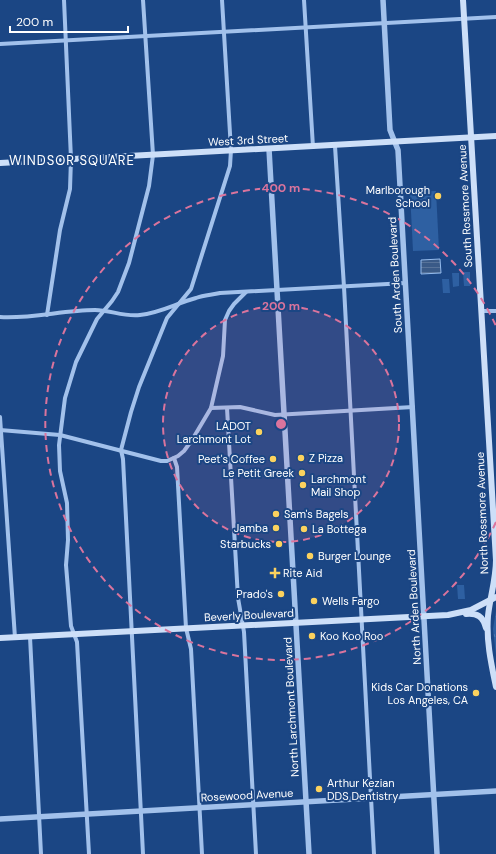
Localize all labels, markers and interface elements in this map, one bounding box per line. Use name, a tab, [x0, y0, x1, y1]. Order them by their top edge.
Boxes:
scale bar	[10, 8, 128, 34]
text: 200 m	[16, 14, 53, 30]
street label: West 3rd Street	[208, 131, 288, 149]
street label: South Rossmore Avenue	[455, 144, 475, 268]
district label: WINDSOR SQUARE	[9, 152, 135, 169]
text: 400 m	[262, 180, 300, 196]
place label: Marlborough School	[366, 183, 430, 210]
marker: Marlborough School	[433, 191, 443, 201]
street label: South Arden Boulevard	[385, 216, 405, 334]
text: 200 m	[262, 298, 300, 314]
centre of rings	[274, 417, 288, 431]
place label: LADOT Larchmont Lot	[177, 419, 251, 446]
marker: LADOT Larchmont Lot	[254, 427, 264, 437]
place label: Z Pizza	[309, 451, 343, 465]
place label: Peet's Coffee	[198, 452, 265, 466]
street label: North Rossmore Avenue	[473, 452, 491, 574]
marker: Z Pizza	[296, 453, 306, 463]
marker: Peet's Coffee	[268, 454, 278, 464]
place label: Le Petit Greek	[223, 466, 294, 480]
marker: Le Petit Greek	[297, 468, 307, 478]
place label: Larchmont Mail Shop	[311, 472, 366, 499]
marker: Larchmont Mail Shop	[298, 480, 308, 490]
place label: Sam's Bagels	[284, 507, 349, 521]
marker: Sam's Bagels	[271, 509, 281, 519]
place label: Jamba	[234, 521, 268, 535]
place label: La Bottega	[312, 522, 366, 536]
marker: Jamba	[271, 523, 281, 533]
marker: La Bottega	[299, 524, 309, 534]
place label: Starbucks	[220, 537, 271, 551]
marker: Starbucks	[274, 539, 284, 549]
place label: Burger Lounge	[318, 549, 391, 563]
street label: North Arden Boulevard	[404, 549, 424, 665]
marker: Burger Lounge	[305, 551, 315, 561]
place label: Rite Aid	[283, 566, 322, 580]
marker: Rite Aid	[270, 568, 280, 578]
place label: Prado's	[236, 587, 273, 601]
marker: Prado's	[276, 589, 286, 599]
place label: Wells Fargo	[322, 594, 380, 608]
marker: Wells Fargo	[309, 596, 319, 606]
street label: Beverly Boulevard	[204, 606, 295, 624]
place label: Koo Koo Roo	[320, 629, 383, 643]
marker: Koo Koo Roo	[307, 631, 317, 641]
street label: North Larchmont Boulevard	[280, 637, 302, 777]
place label: Kids Car Donations Los Angeles, CA	[371, 680, 468, 707]
marker: Kids Car Donations Los Angeles, CA	[471, 688, 481, 698]
place label: Arthur Kezian DDS Dentistry	[327, 776, 398, 803]
marker: Arthur Kezian DDS Dentistry	[314, 784, 324, 794]
street label: Rosewood Avenue	[200, 786, 294, 804]

